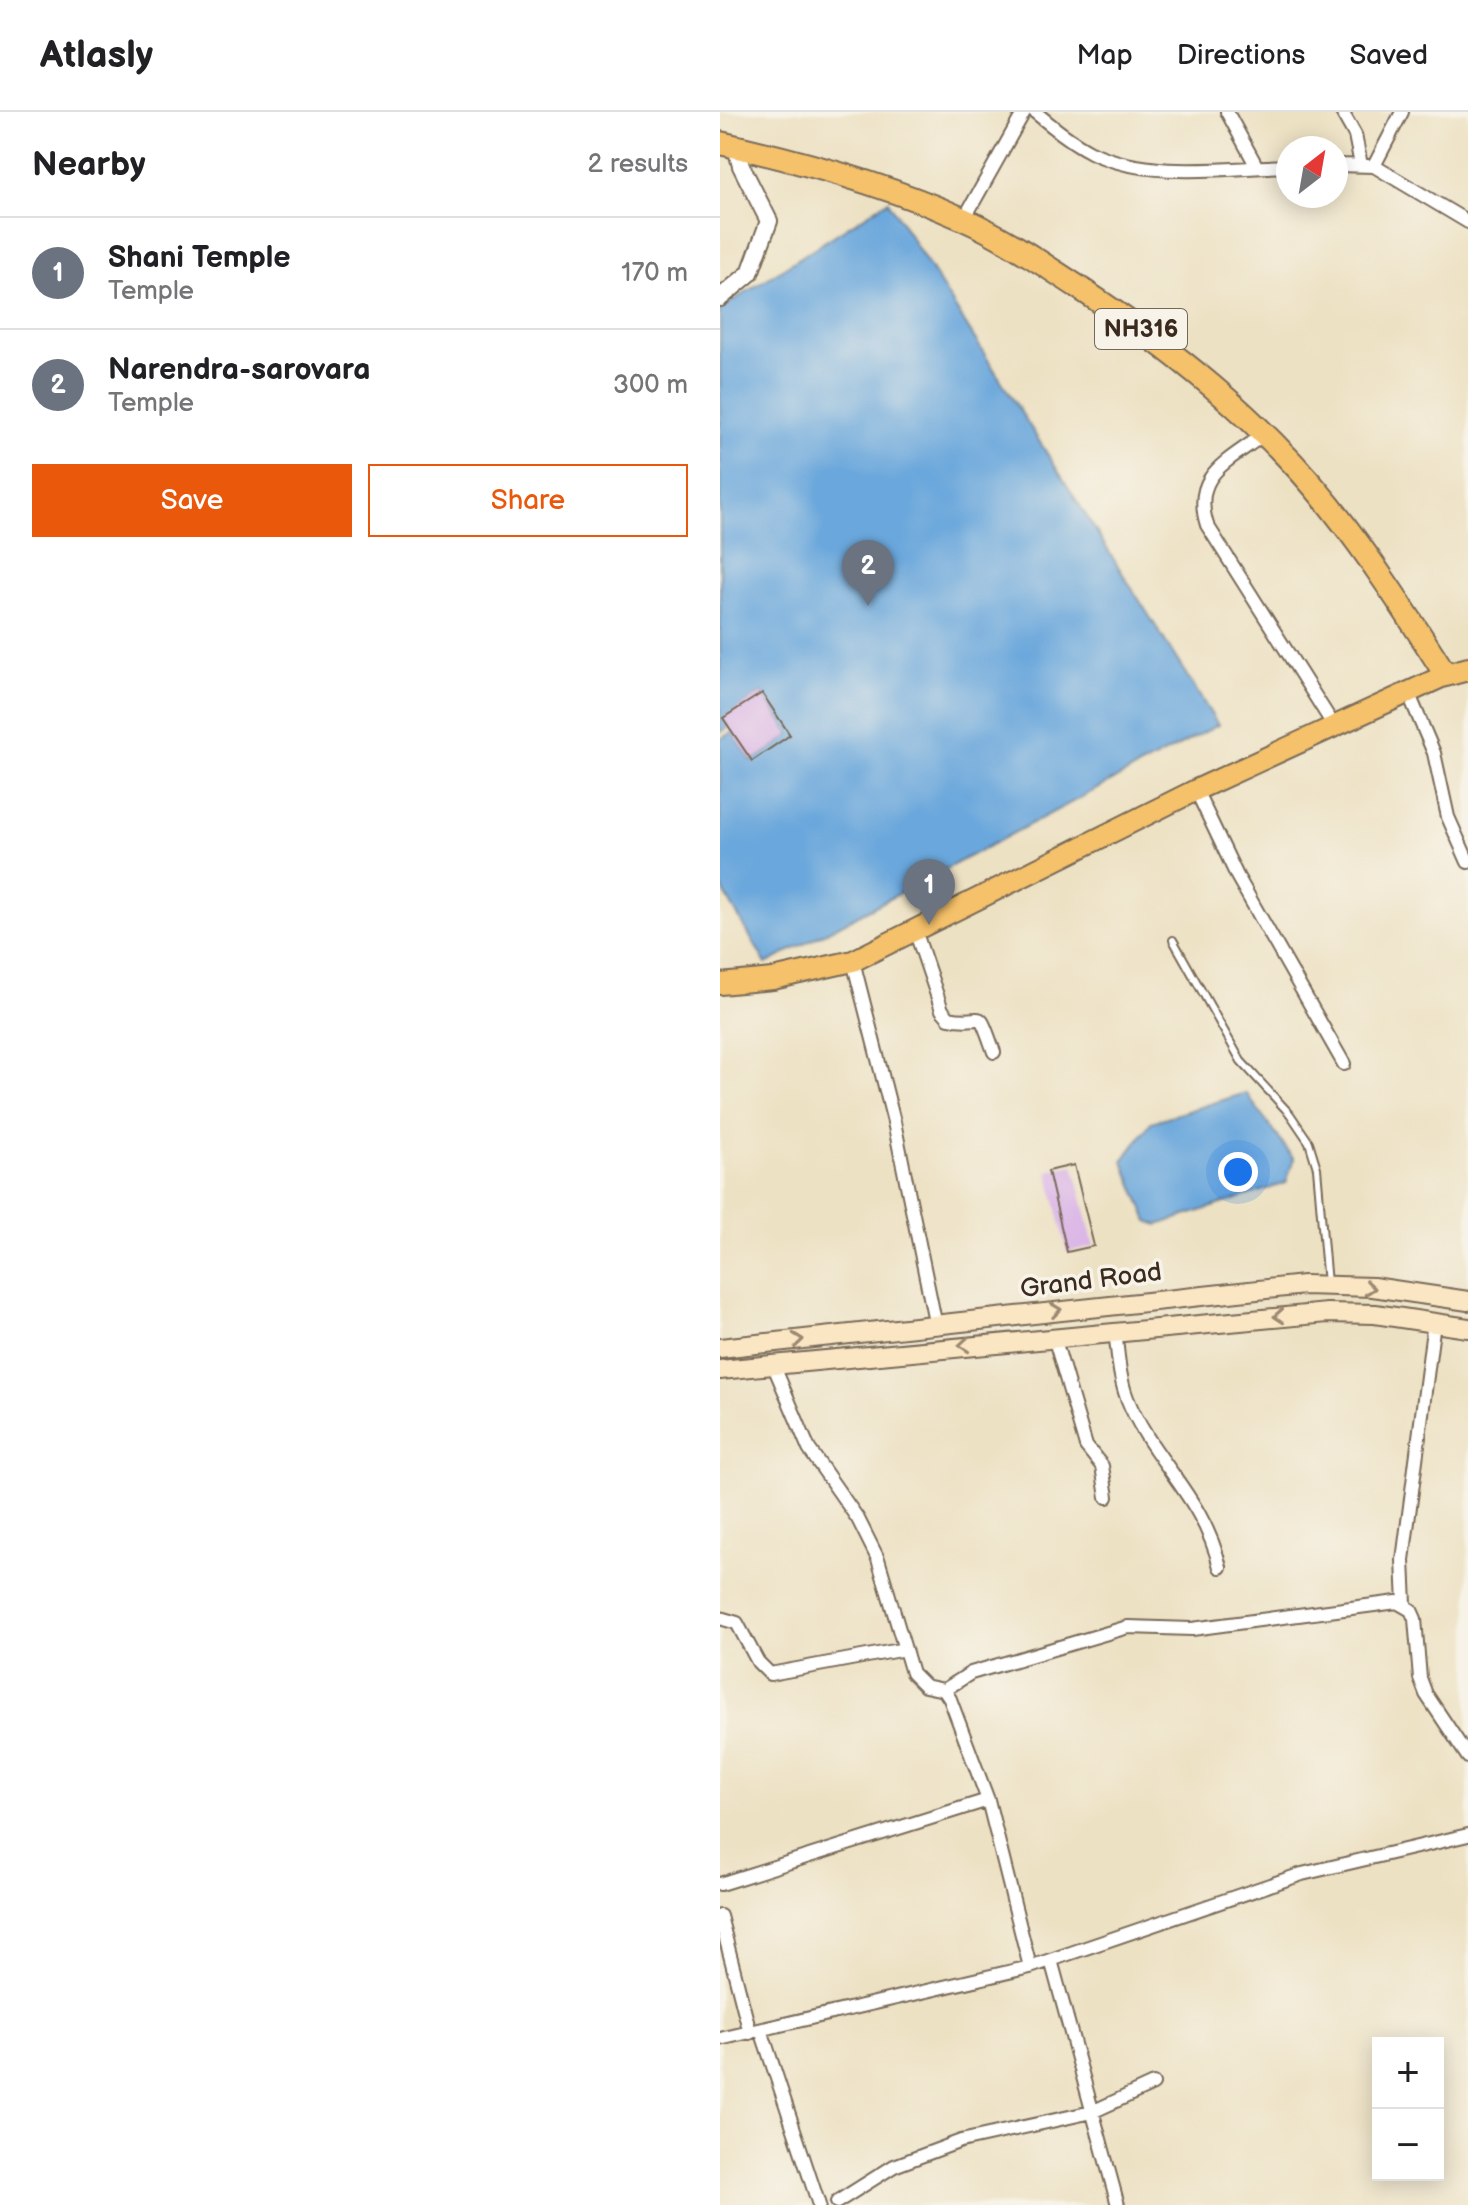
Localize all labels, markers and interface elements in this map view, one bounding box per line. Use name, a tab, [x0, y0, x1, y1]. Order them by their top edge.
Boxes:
text: Atlasly	[40, 33, 153, 78]
text: Map	[1076, 39, 1133, 72]
text: Directions	[1177, 39, 1305, 72]
text: Saved	[1349, 39, 1428, 72]
north arrow	[1276, 136, 1348, 208]
text: Nearby	[32, 144, 146, 185]
text: 2 results	[588, 149, 688, 180]
text: Shani Temple	[108, 240, 291, 276]
text: 1	[53, 258, 63, 289]
text: 170 m	[621, 258, 688, 289]
text: Temple	[108, 276, 194, 307]
road number: NH316	[1095, 309, 1187, 349]
text: Narendra-sarovara	[108, 352, 370, 388]
text: 2	[50, 370, 66, 401]
text: 300 m	[613, 370, 688, 401]
text: Temple	[108, 388, 194, 419]
button: Save	[32, 464, 352, 537]
button: Share	[368, 464, 688, 537]
pin: 2	[842, 540, 894, 606]
pin: 1	[903, 859, 955, 925]
your location	[1218, 1152, 1258, 1192]
street label: Grand Road	[1018, 1257, 1164, 1305]
one-way arrow	[1364, 1279, 1377, 1296]
one-way arrow	[1050, 1302, 1063, 1319]
one-way arrow	[1272, 1307, 1285, 1324]
one-way arrow	[792, 1331, 805, 1348]
one-way arrow	[958, 1336, 971, 1353]
map controls	[1372, 2037, 1444, 2181]
button: +	[1372, 2037, 1444, 2109]
button: −	[1372, 2109, 1444, 2181]

